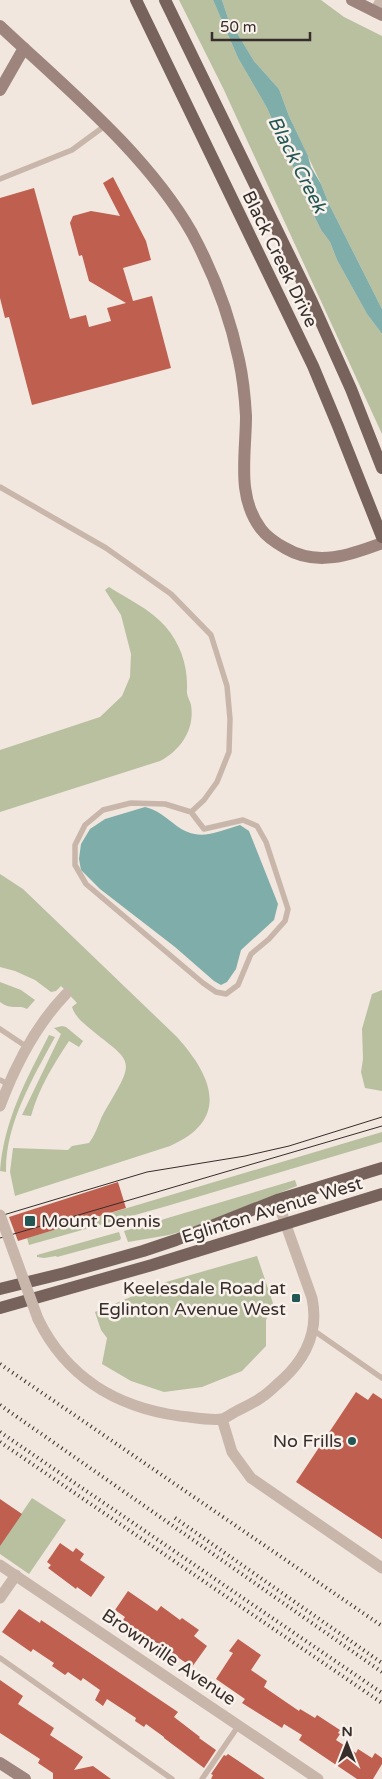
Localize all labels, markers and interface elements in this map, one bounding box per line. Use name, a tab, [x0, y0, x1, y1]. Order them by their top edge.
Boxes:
scale bar	[212, 10, 310, 42]
text: 50 m	[220, 18, 257, 36]
water label: Black Creek	[263, 112, 332, 218]
street label: Black Creek Drive	[237, 187, 323, 331]
street label: Eglinton Avenue West	[179, 1172, 365, 1248]
place label: Mount Dennis	[41, 1210, 161, 1232]
marker: Mount Dennis	[23, 1214, 37, 1228]
place label: Keelesdale Road at Eglinton Avenue West	[98, 1277, 286, 1320]
marker: Keelesdale Road at Eglinton Avenue West	[290, 1292, 302, 1304]
place label: No Frills	[273, 1430, 342, 1452]
marker: No Frills	[346, 1435, 358, 1447]
street label: Brownville Avenue	[98, 1604, 240, 1710]
north arrow	[322, 1719, 372, 1769]
text: N	[341, 1723, 353, 1740]

